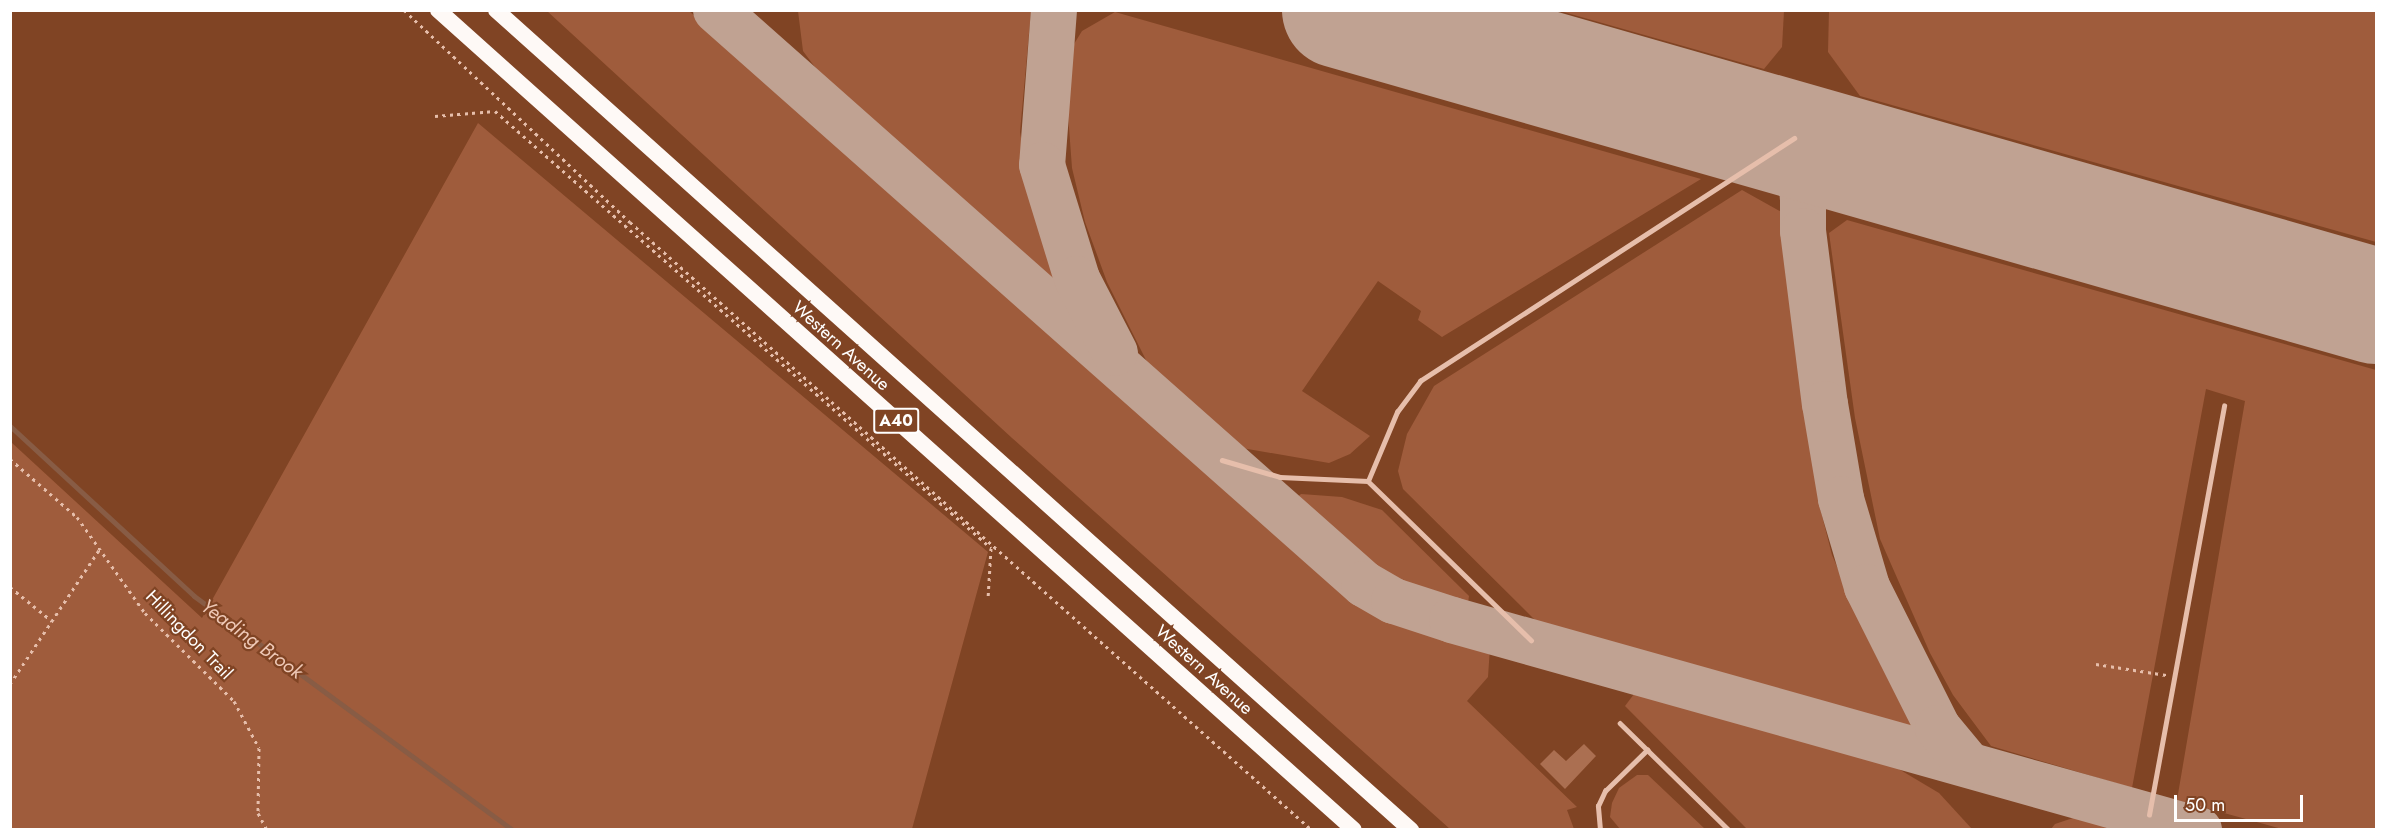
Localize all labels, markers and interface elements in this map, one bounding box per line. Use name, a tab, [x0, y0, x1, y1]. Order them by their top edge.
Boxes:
street label: Western Avenue	[788, 297, 894, 395]
road number: A40	[872, 408, 920, 434]
street label: Hillingdon Trail	[141, 586, 237, 684]
water label: Yeading Brook	[196, 594, 308, 684]
street label: Western Avenue	[1151, 621, 1257, 719]
scale bar	[2177, 783, 2306, 821]
text: 50 m	[2185, 792, 2225, 818]

